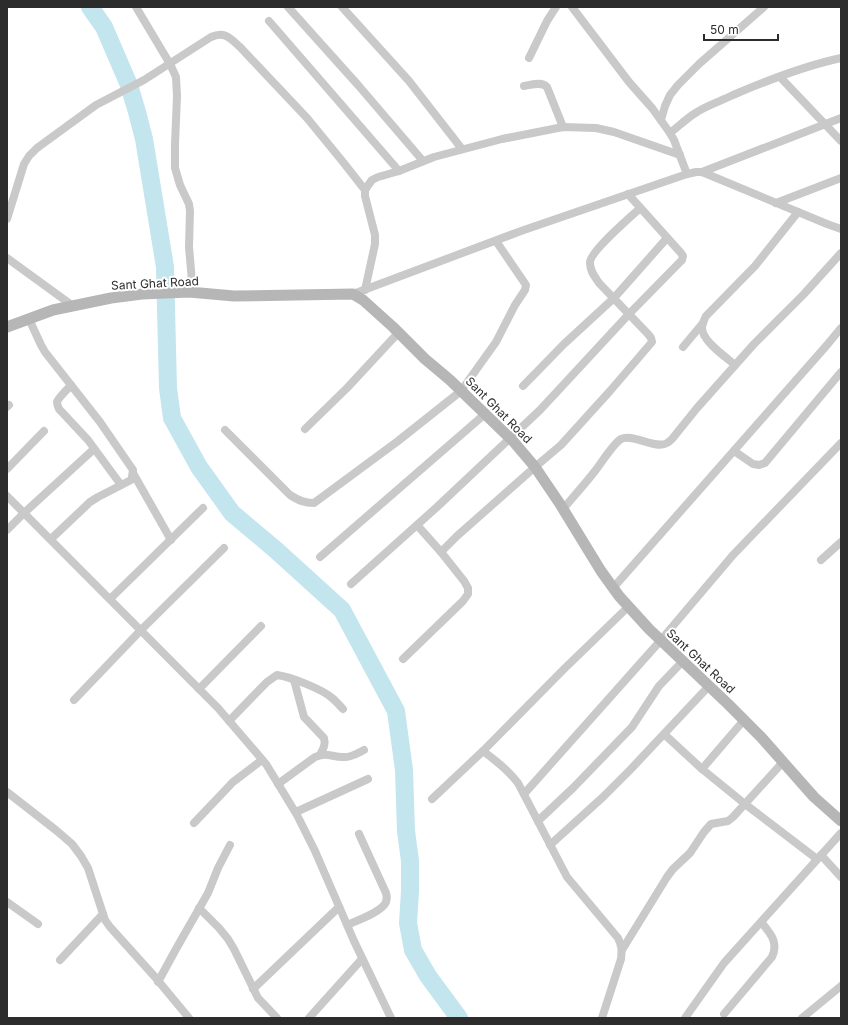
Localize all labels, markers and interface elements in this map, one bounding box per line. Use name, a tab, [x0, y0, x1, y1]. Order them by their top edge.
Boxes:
scale bar	[704, 16, 778, 42]
text: 50 m	[710, 22, 739, 37]
street label: Sant Ghat Road	[111, 273, 199, 293]
street label: Sant Ghat Road	[463, 374, 535, 446]
street label: Sant Ghat Road	[664, 626, 738, 696]

